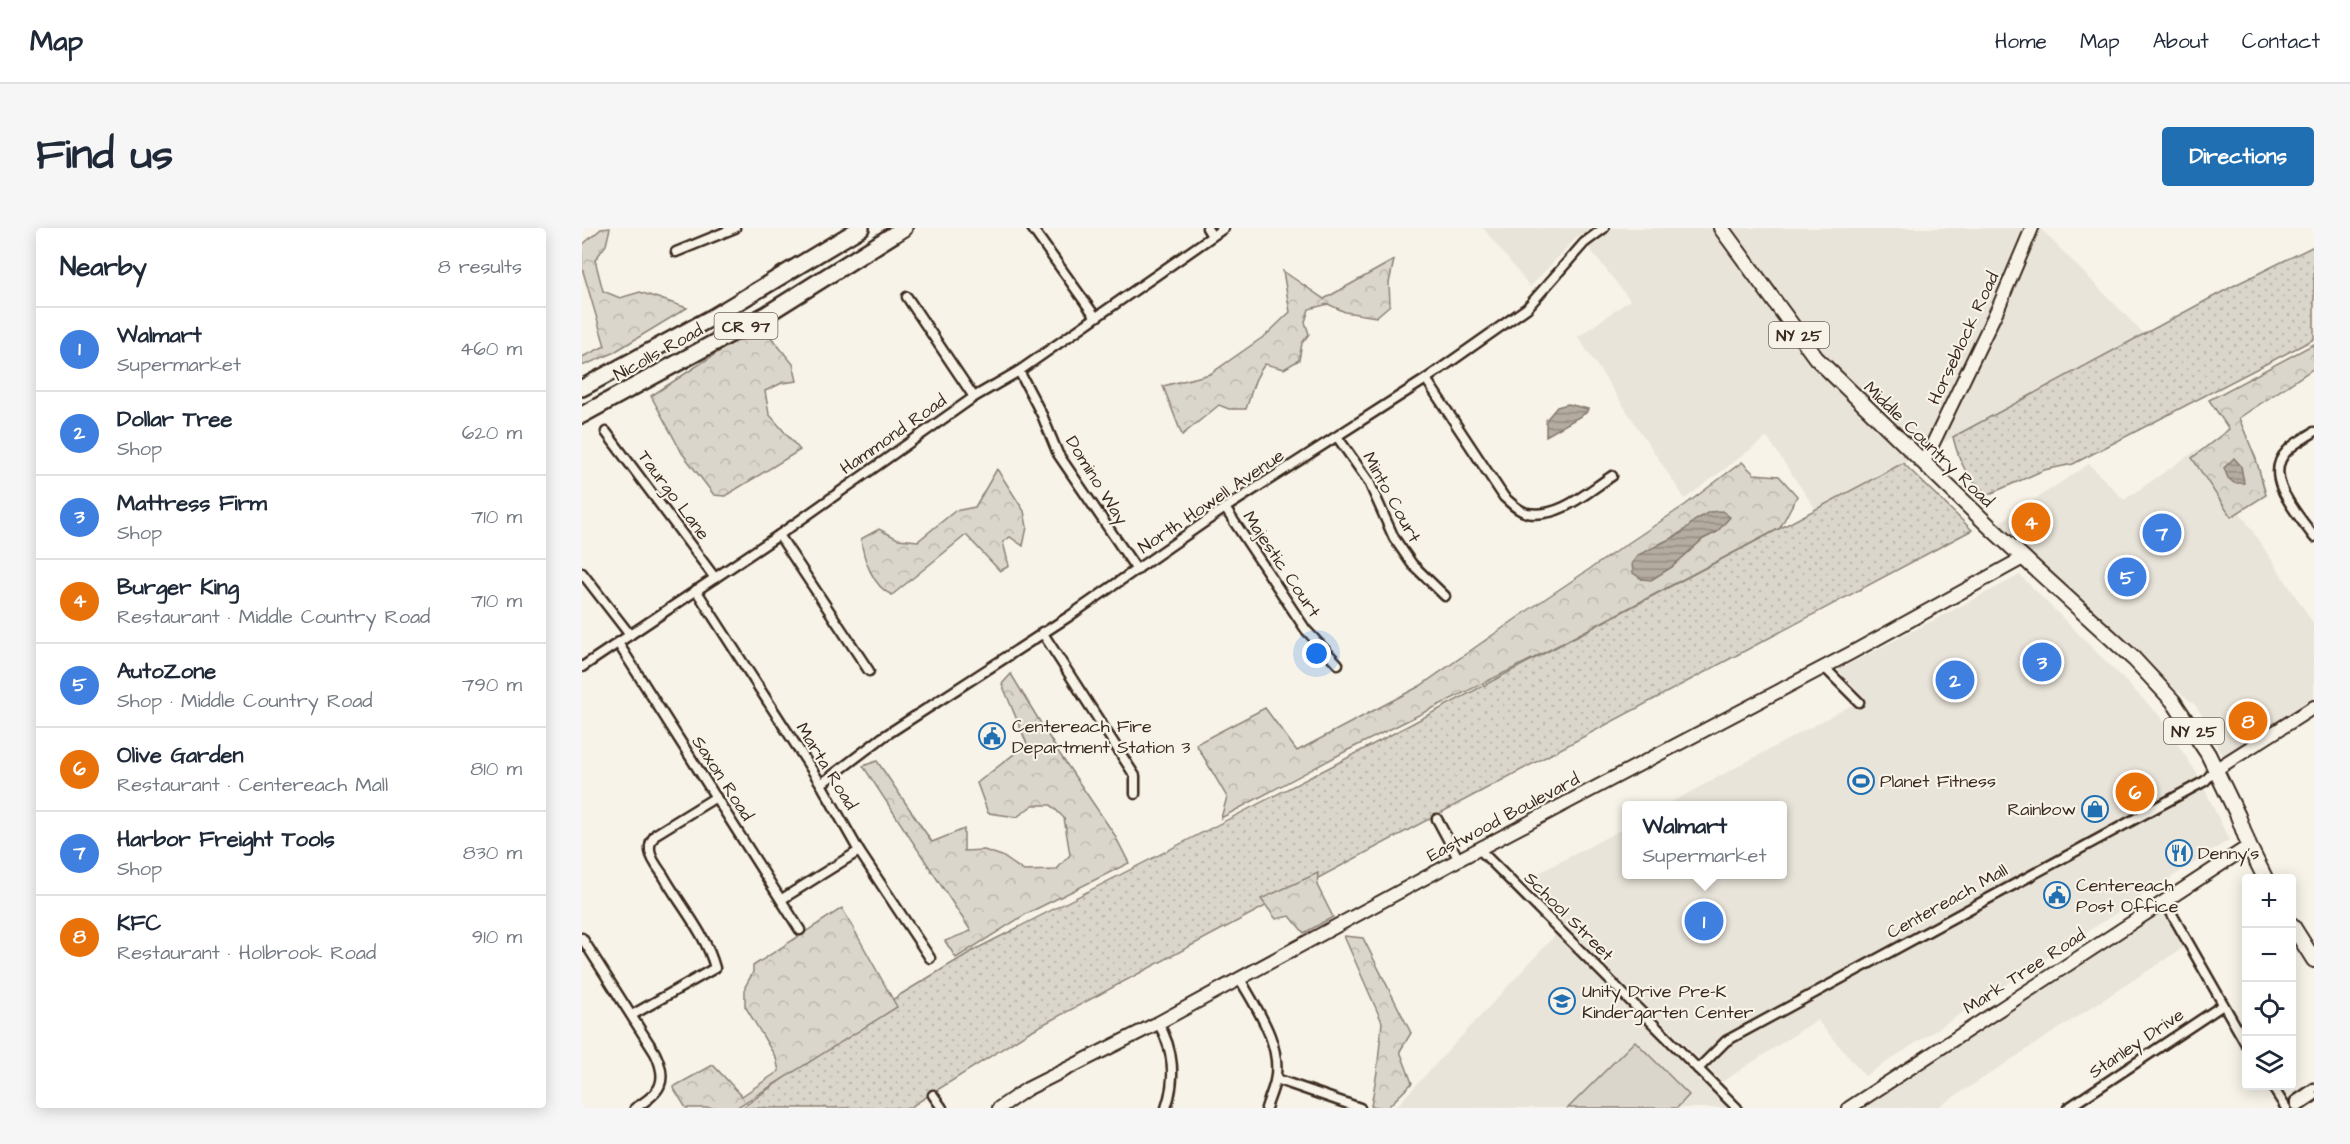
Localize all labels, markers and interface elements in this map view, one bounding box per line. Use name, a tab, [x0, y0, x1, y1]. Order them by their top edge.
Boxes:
text: Map	[30, 22, 83, 61]
text: Home	[1995, 27, 2047, 56]
text: Map	[2080, 27, 2120, 56]
text: About	[2153, 27, 2209, 56]
text: Contact	[2242, 27, 2320, 56]
text: Find us	[36, 127, 173, 185]
button: Directions	[2162, 127, 2314, 186]
text: Nearby	[60, 249, 147, 285]
text: 8 results	[438, 253, 522, 281]
street label: Horseblock Road	[1922, 268, 2005, 409]
road number: CR 97	[714, 313, 777, 339]
street label: Nicolls Road	[609, 318, 708, 387]
text: Walmart	[117, 320, 202, 351]
road number: NY 25	[1769, 322, 1829, 348]
text: 1	[78, 335, 81, 363]
text: 460 m	[460, 335, 522, 363]
text: Supermarket	[117, 351, 241, 379]
street label: Middle Country Road	[1857, 375, 1999, 514]
street label: Hammond Road	[835, 388, 952, 480]
text: Dollar Tree	[117, 404, 232, 435]
text: 2	[74, 419, 85, 447]
text: 620 m	[462, 419, 522, 447]
street label: Domino Way	[1058, 431, 1134, 530]
text: Shop	[117, 435, 162, 463]
street label: North Howell Avenue	[1133, 443, 1290, 560]
street label: Taurgo Lane	[631, 445, 716, 546]
street label: Minto Court	[1356, 447, 1427, 548]
text: Mattress Firm	[117, 488, 267, 519]
pin: 4	[2012, 500, 2050, 544]
text: 3	[74, 503, 85, 531]
text: 710 m	[471, 503, 522, 531]
street label: Majestic Court	[1237, 506, 1327, 623]
pin: 7	[2142, 510, 2182, 556]
text: Shop	[117, 519, 162, 547]
pin: 5	[2108, 554, 2146, 600]
text: Burger King	[117, 572, 239, 603]
text: 4	[73, 587, 86, 615]
text: 710 m	[471, 587, 522, 615]
text: Restaurant · Middle Country Road	[117, 603, 430, 631]
your location	[1302, 639, 1331, 668]
pin: 3	[2022, 640, 2062, 684]
text: AutoZone	[117, 656, 216, 687]
pin: 2	[1936, 658, 1974, 702]
text: 5	[72, 671, 87, 699]
text: 790 m	[462, 671, 522, 699]
text: Shop · Middle Country Road	[117, 687, 373, 715]
pin: 8	[2228, 698, 2268, 744]
place label: Centereach Fire Department Station 3	[1012, 714, 1191, 760]
street label: Marta Road	[790, 718, 863, 815]
road number: NY 25	[2164, 718, 2224, 744]
public building icon: Centereach Fire Department Station 3	[977, 721, 1007, 751]
street label: Saxon Road	[686, 731, 759, 826]
text: Olive Garden	[117, 740, 243, 771]
text: 6	[73, 755, 86, 783]
text: 810 m	[470, 755, 522, 783]
sports icon: Planet Fitness	[1846, 766, 1876, 796]
street label: Eastwood Boulevard	[1422, 767, 1584, 868]
place label: Planet Fitness	[1880, 769, 1996, 794]
pin: 6	[2116, 770, 2154, 814]
text: Restaurant · Centereach Mall	[117, 771, 388, 799]
shop icon: Rainbow	[2080, 794, 2110, 824]
place label: Rainbow	[2007, 797, 2076, 822]
popup	[1622, 801, 1787, 879]
text: Walmart	[1643, 811, 1727, 842]
text: Harbor Freight Tools	[117, 824, 335, 855]
restaurant icon: Denny's	[2164, 838, 2194, 868]
text: 7	[73, 839, 86, 867]
text: 830 m	[463, 839, 522, 867]
place label: Denny's	[2198, 841, 2259, 867]
text: Supermarket	[1643, 842, 1766, 870]
text: Shop	[117, 855, 162, 883]
street label: Centereach Mall	[1882, 858, 2012, 945]
street label: School Street	[1518, 866, 1620, 967]
place label: Centereach Post Office	[2076, 873, 2179, 919]
map controls	[2242, 874, 2296, 1090]
button: +	[2242, 874, 2296, 928]
public building icon: Centereach Post Office	[2042, 880, 2072, 910]
pin: 1	[1684, 898, 1724, 944]
text: KFC	[117, 908, 161, 939]
street label: Mark Tree Road	[1958, 922, 2090, 1020]
text: 8	[73, 923, 86, 951]
text: 910 m	[472, 923, 522, 951]
button: −	[2242, 928, 2296, 982]
text: Restaurant · Holbrook Road	[117, 939, 376, 967]
place label: Unity Drive Pre-K Kindergarten Center	[1582, 979, 1754, 1026]
button: locate	[2242, 982, 2296, 1036]
school or university icon: Unity Drive Pre-K Kindergarten Center	[1547, 986, 1577, 1016]
street label: Stanley Drive	[2084, 1002, 2190, 1085]
button: layers	[2242, 1036, 2296, 1090]

